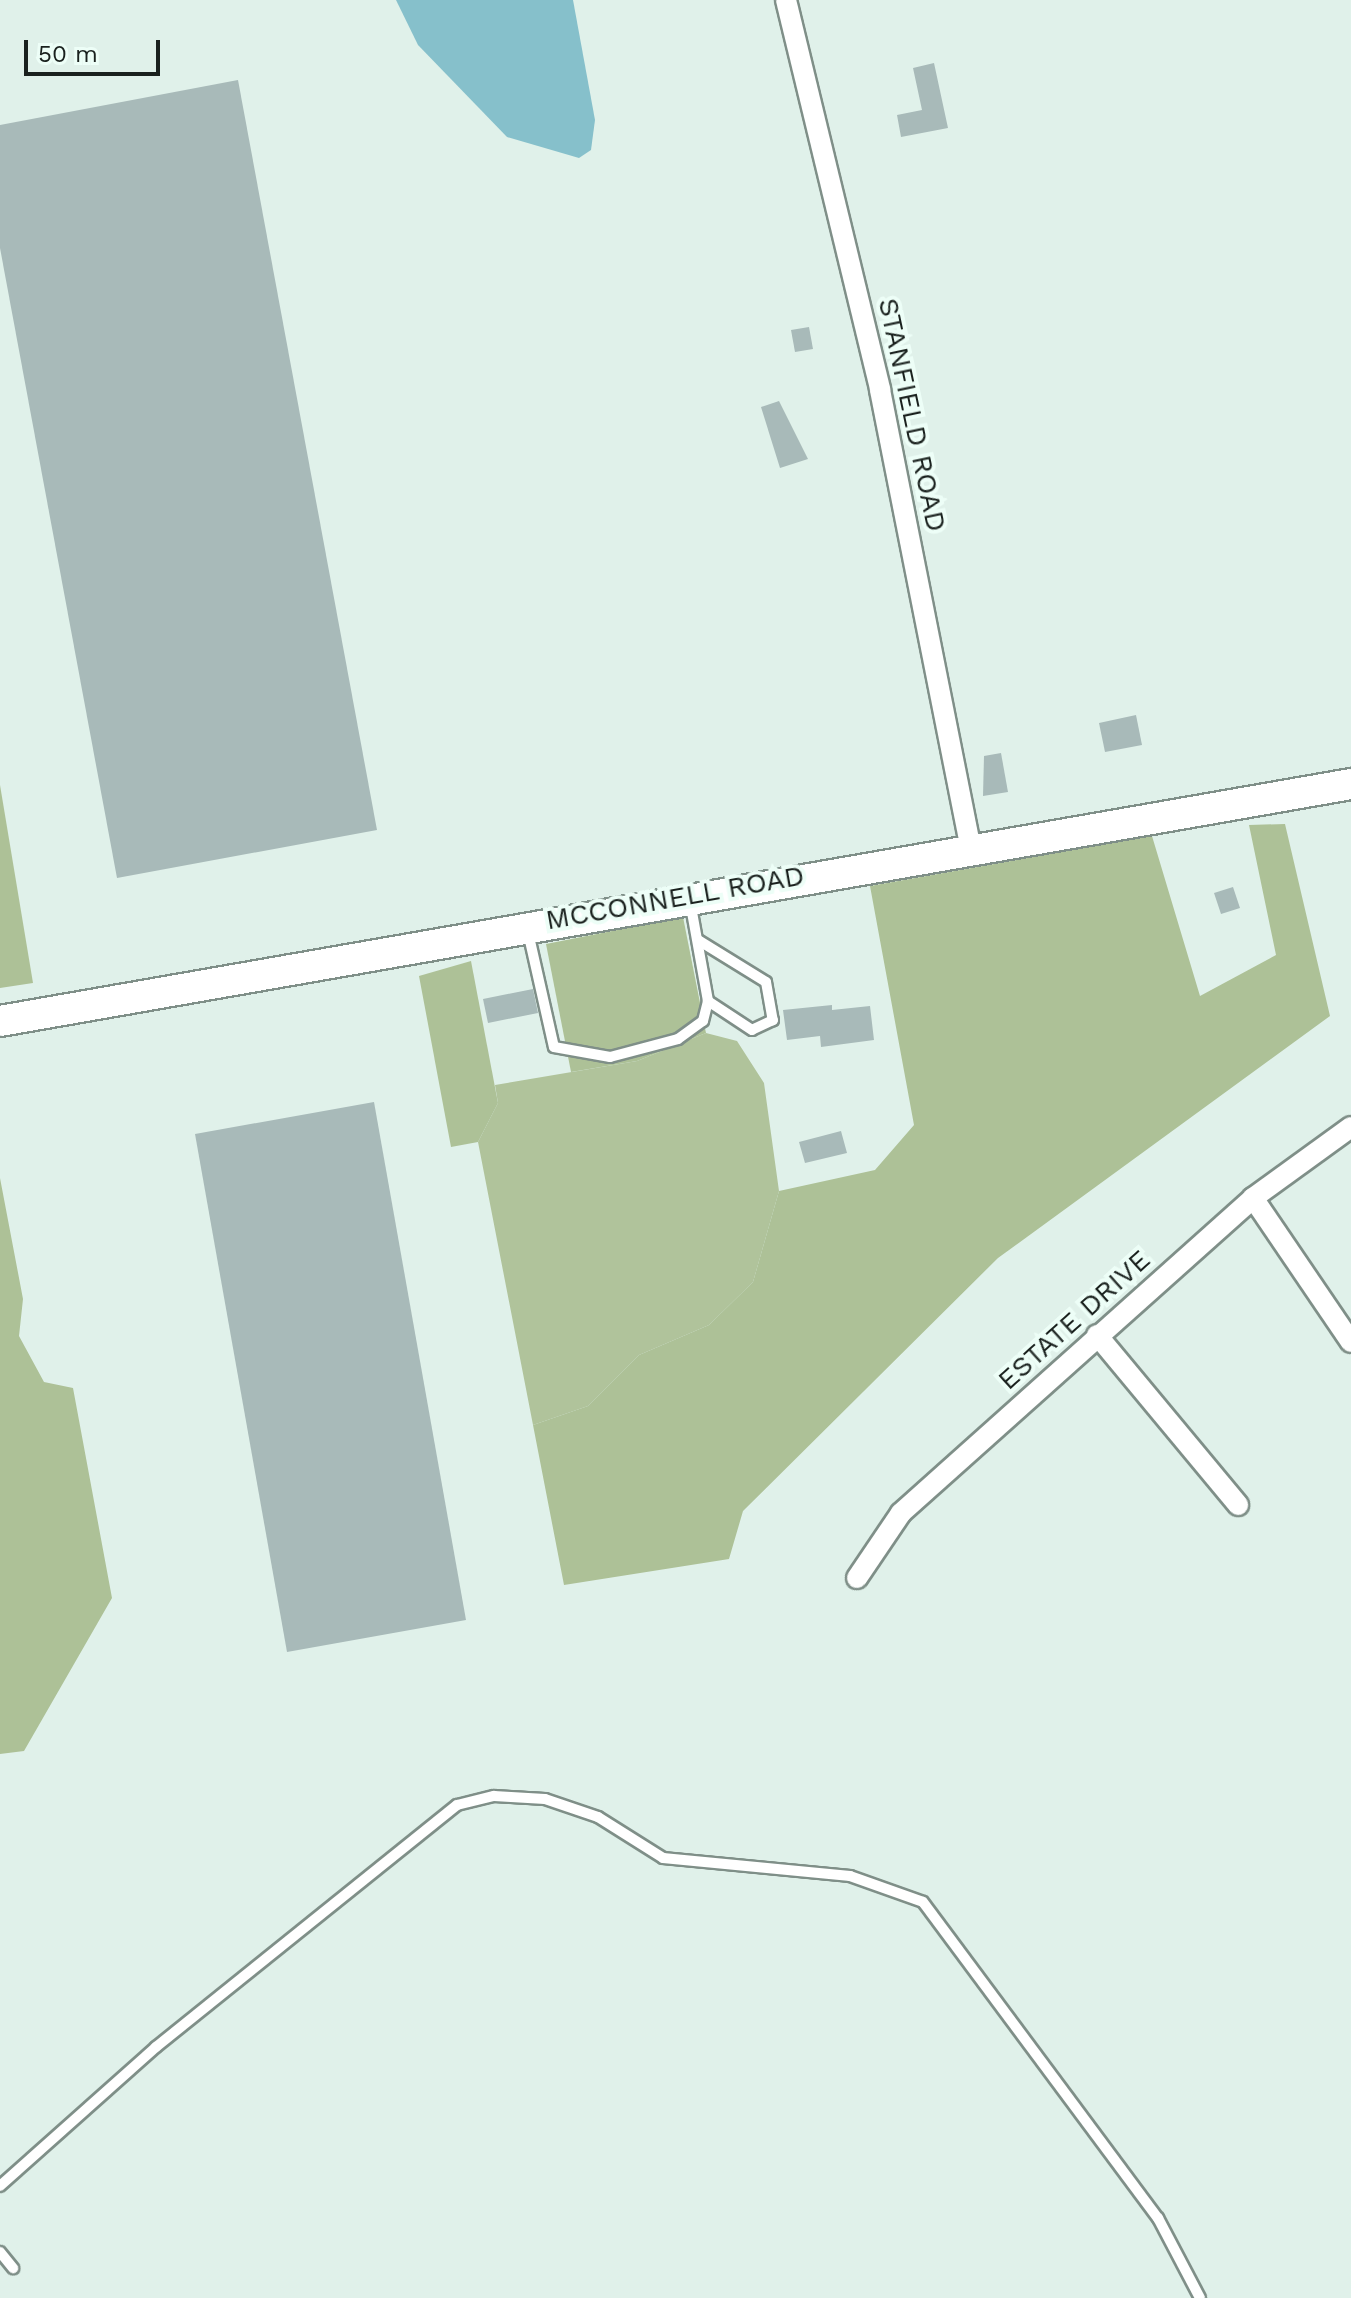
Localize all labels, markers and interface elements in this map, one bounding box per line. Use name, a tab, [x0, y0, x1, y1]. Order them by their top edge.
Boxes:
scale bar	[28, 24, 164, 74]
text: 50 m	[38, 40, 98, 68]
street label: STANFIELD ROAD	[871, 295, 953, 535]
street label: MCCONNELL ROAD	[543, 859, 807, 937]
street label: ESTATE DRIVE	[991, 1243, 1157, 1397]

